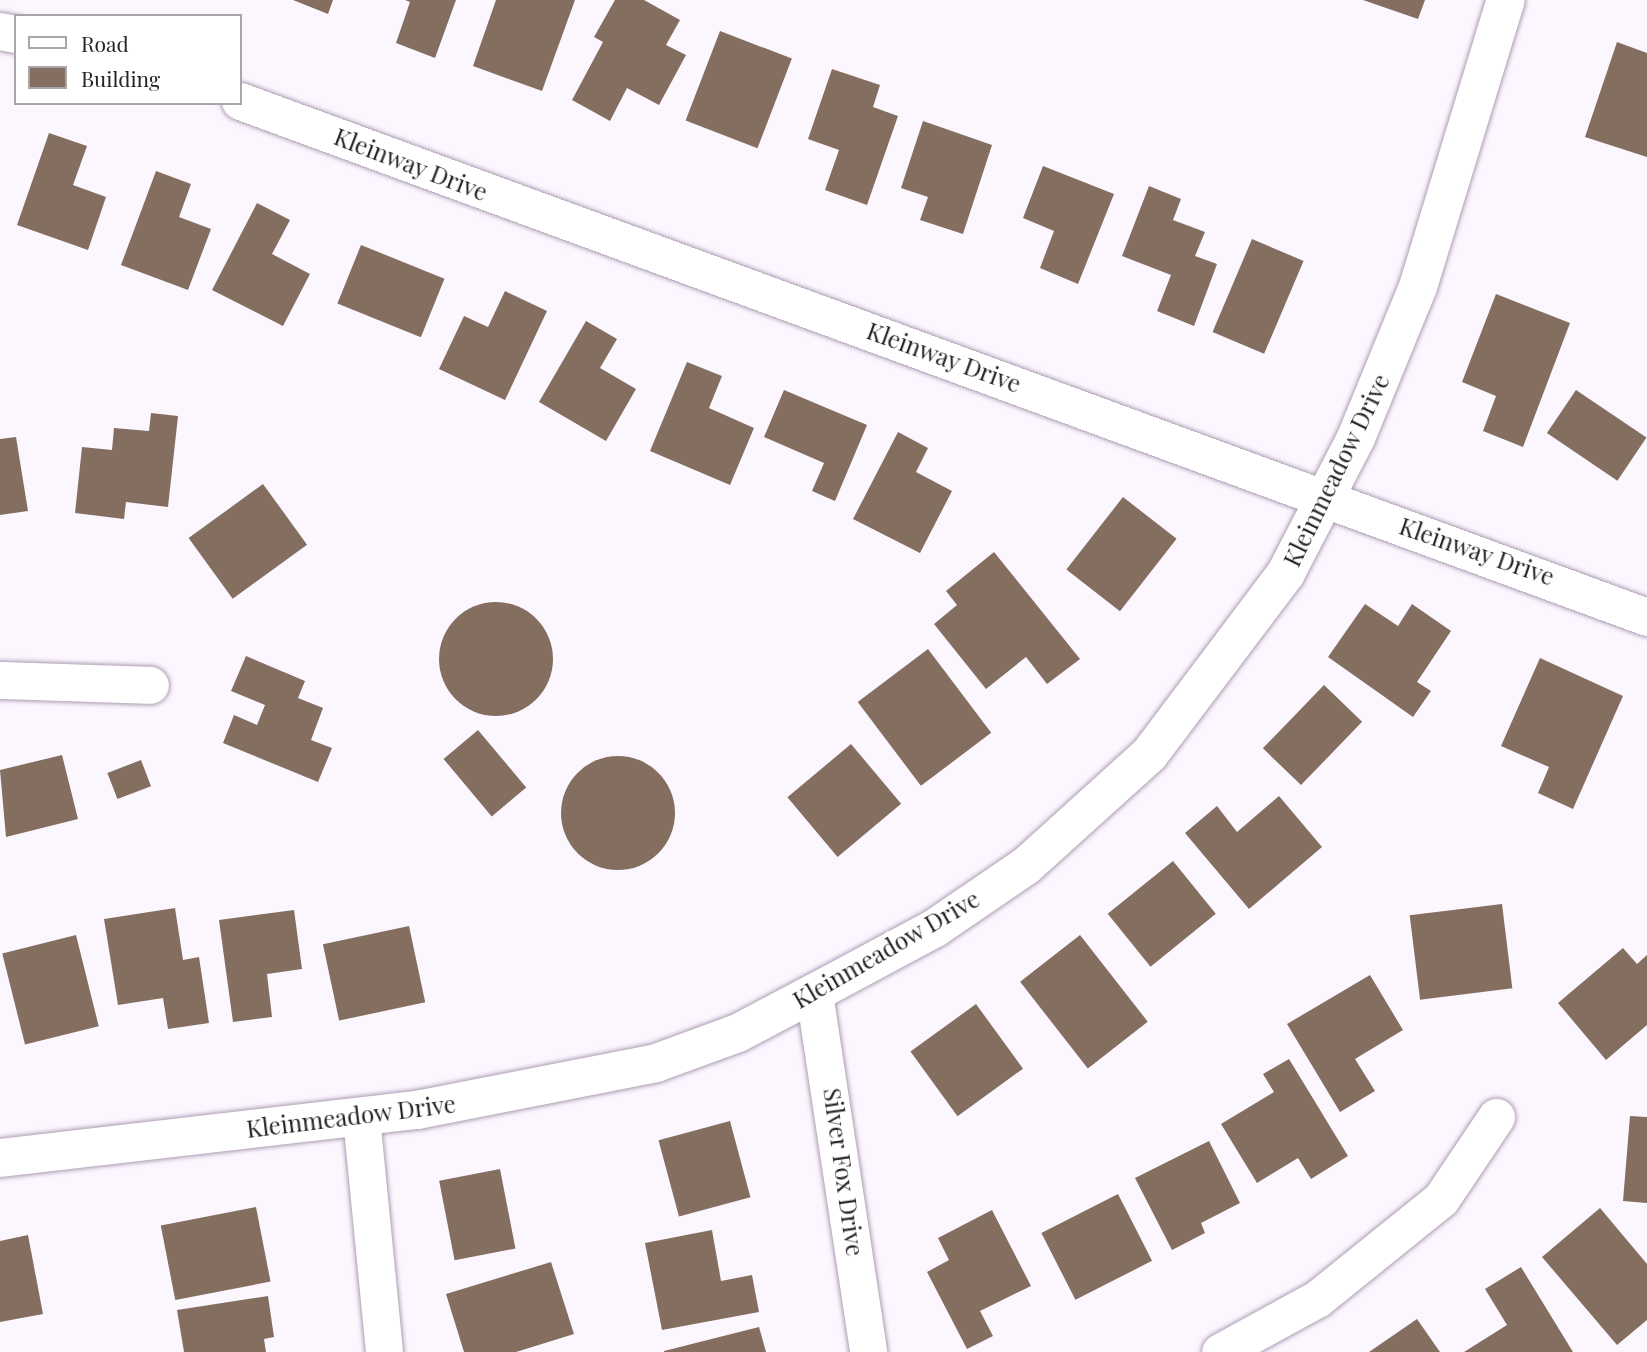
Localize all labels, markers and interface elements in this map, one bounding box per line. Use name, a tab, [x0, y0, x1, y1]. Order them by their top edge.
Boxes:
legend	[14, 14, 242, 105]
text: Road	[81, 29, 129, 57]
text: Building	[81, 64, 160, 92]
street label: Kleinway Drive	[330, 121, 492, 207]
street label: Kleinway Drive	[863, 316, 1025, 398]
street label: Kleinmeadow Drive	[1277, 369, 1395, 571]
street label: Kleinway Drive	[1395, 511, 1559, 591]
street label: Kleinmeadow Drive	[787, 884, 985, 1014]
street label: Silver Fox Drive	[818, 1086, 870, 1258]
street label: Kleinmeadow Drive	[244, 1089, 458, 1143]

